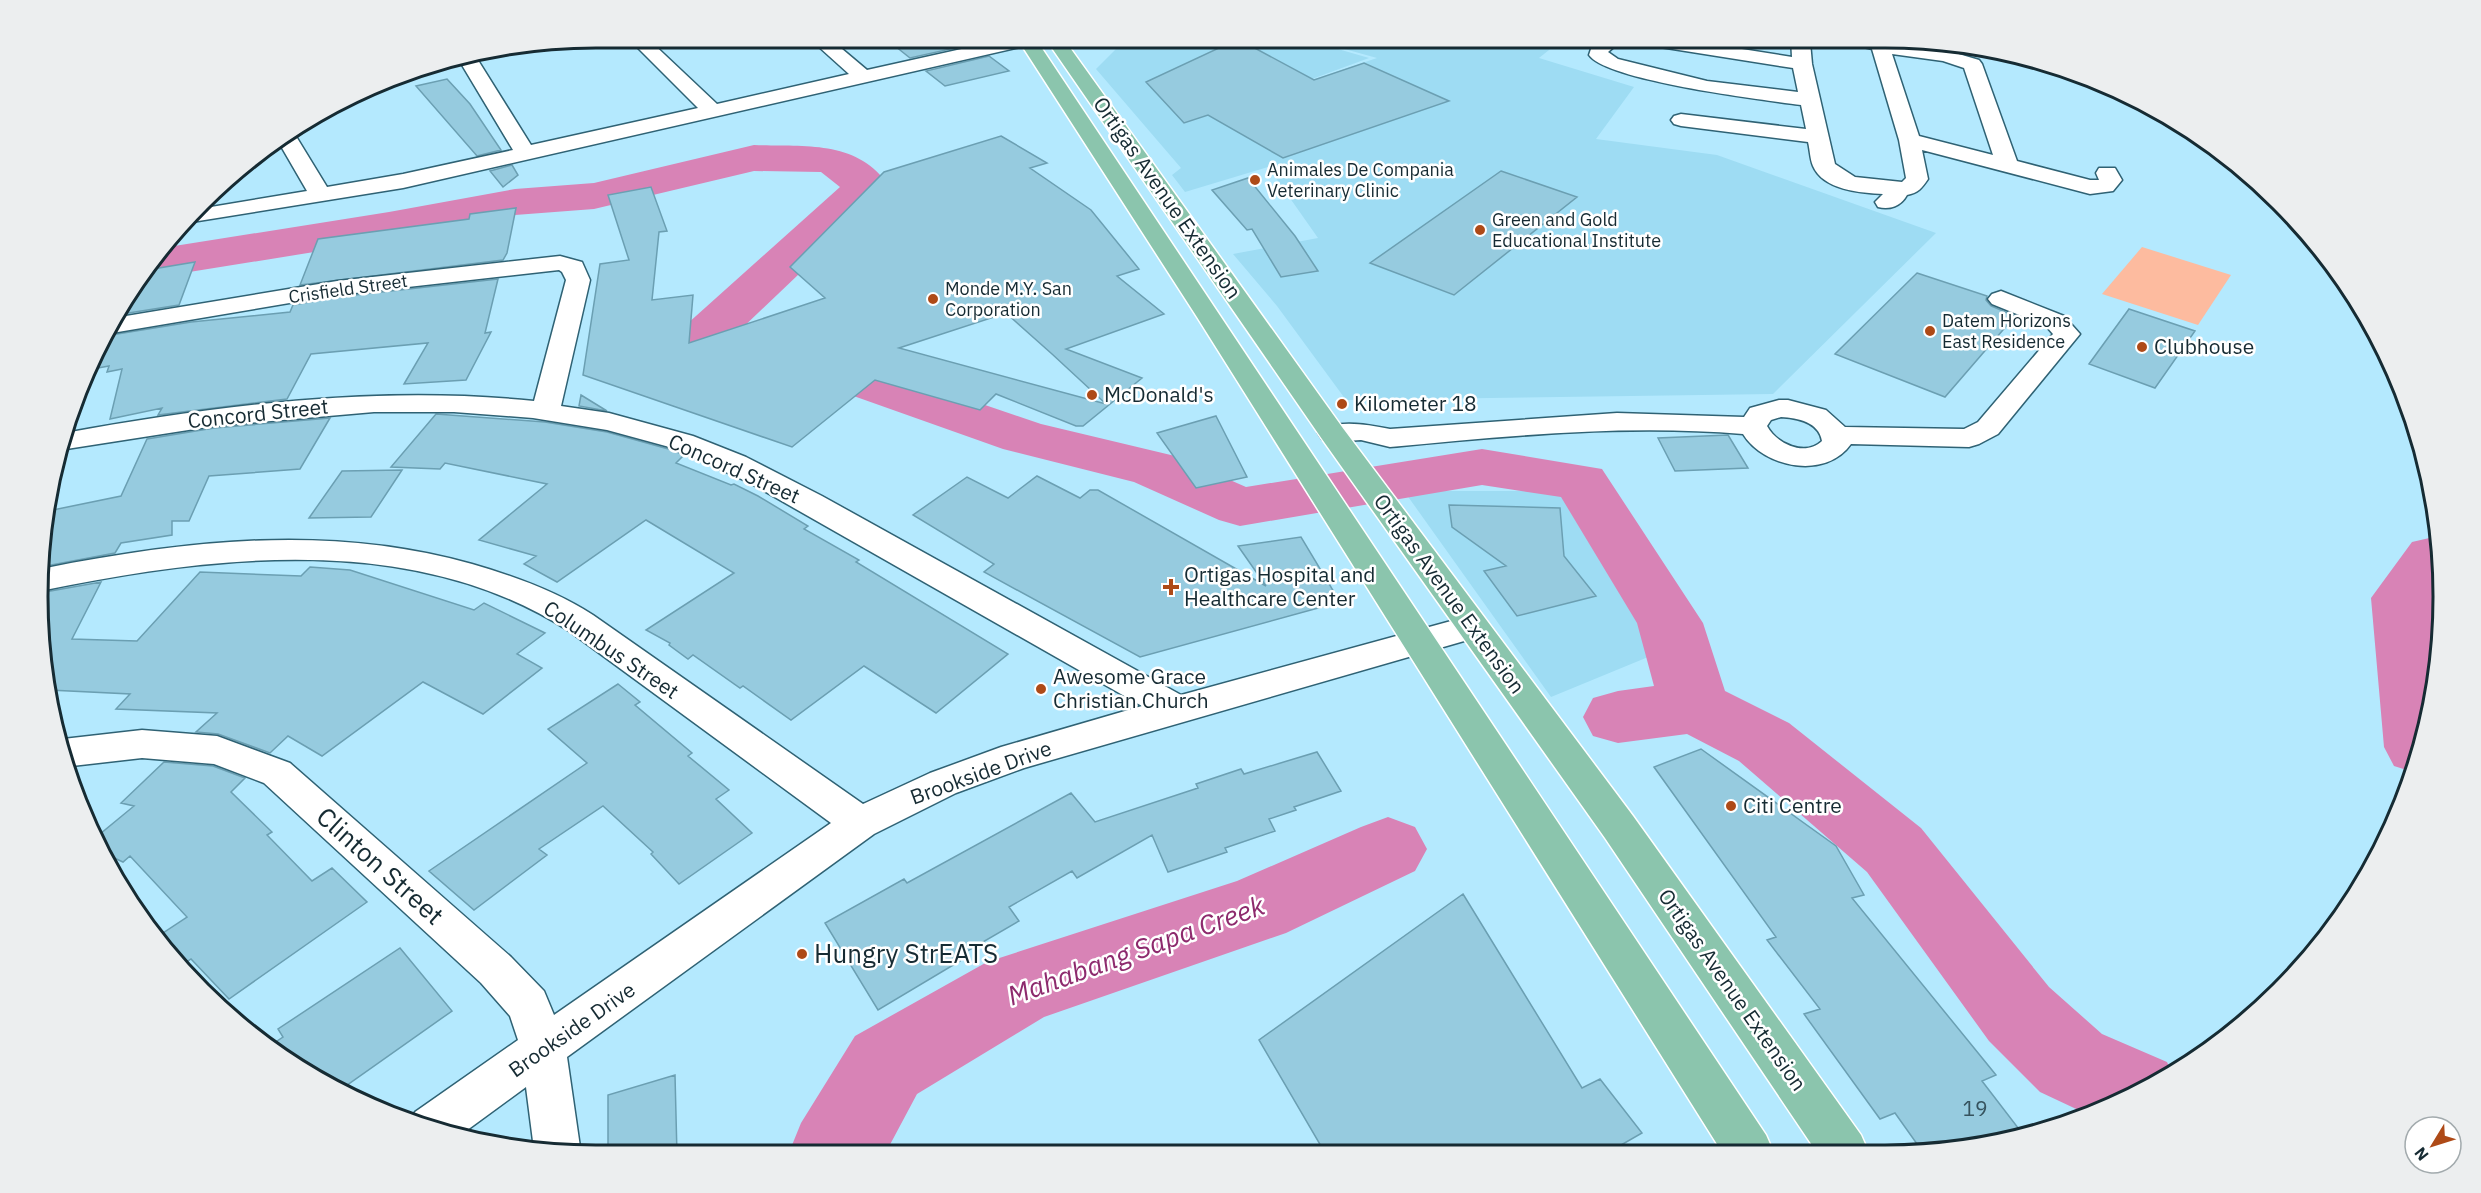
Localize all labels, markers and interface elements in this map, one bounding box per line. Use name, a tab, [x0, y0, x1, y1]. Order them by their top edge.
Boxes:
street label: Ortigas Avenue Extension	[1087, 91, 1248, 304]
place label: Animales De Compania Veterinary Clinic	[1267, 158, 1454, 202]
marker: Animales De Compania Veterinary Clinic	[1248, 173, 1262, 187]
place label: Green and Gold Educational Institute	[1492, 208, 1661, 252]
marker: Green and Gold Educational Institute	[1473, 223, 1487, 237]
street label: Crisfield Street	[287, 269, 409, 308]
place label: Monde M.Y. San Corporation	[945, 277, 1072, 321]
marker: Monde M.Y. San Corporation	[926, 292, 940, 306]
place label: Datem Horizons East Residence	[1942, 309, 2071, 353]
marker: Datem Horizons East Residence	[1923, 324, 1937, 338]
place label: Clubhouse	[2154, 332, 2254, 360]
marker: Clubhouse	[2135, 340, 2149, 354]
place label: McDonald's	[1104, 380, 1214, 408]
marker: McDonald's	[1085, 388, 1099, 402]
place label: Kilometer 18	[1354, 389, 1477, 417]
street label: Concord Street	[186, 392, 330, 434]
marker: Kilometer 18	[1335, 397, 1349, 411]
street label: Concord Street	[664, 427, 805, 510]
street label: Ortigas Avenue Extension	[1368, 488, 1532, 699]
place label: Ortigas Hospital and Healthcare Center	[1184, 560, 1376, 612]
marker: Ortigas Hospital and Healthcare Center	[1162, 578, 1180, 596]
street label: Columbus Street	[538, 593, 685, 705]
place label: Awesome Grace Christian Church	[1053, 662, 1209, 714]
marker: Awesome Grace Christian Church	[1034, 682, 1048, 696]
street label: Brookside Drive	[906, 733, 1055, 811]
place label: Citi Centre	[1743, 791, 1842, 819]
street label: Clinton Street	[310, 799, 452, 932]
marker: Citi Centre	[1724, 799, 1738, 813]
street label: Ortigas Avenue Extension	[1652, 883, 1813, 1096]
water label: Mahabang Sapa Creek	[1002, 886, 1270, 1012]
place label: Hungry StrEATS	[814, 936, 998, 970]
marker: Hungry StrEATS	[795, 947, 809, 961]
street label: Brookside Drive	[503, 975, 640, 1083]
house number: 19	[1962, 1094, 1988, 1122]
north arrow	[2403, 1115, 2463, 1175]
text: N	[2410, 1144, 2433, 1165]

